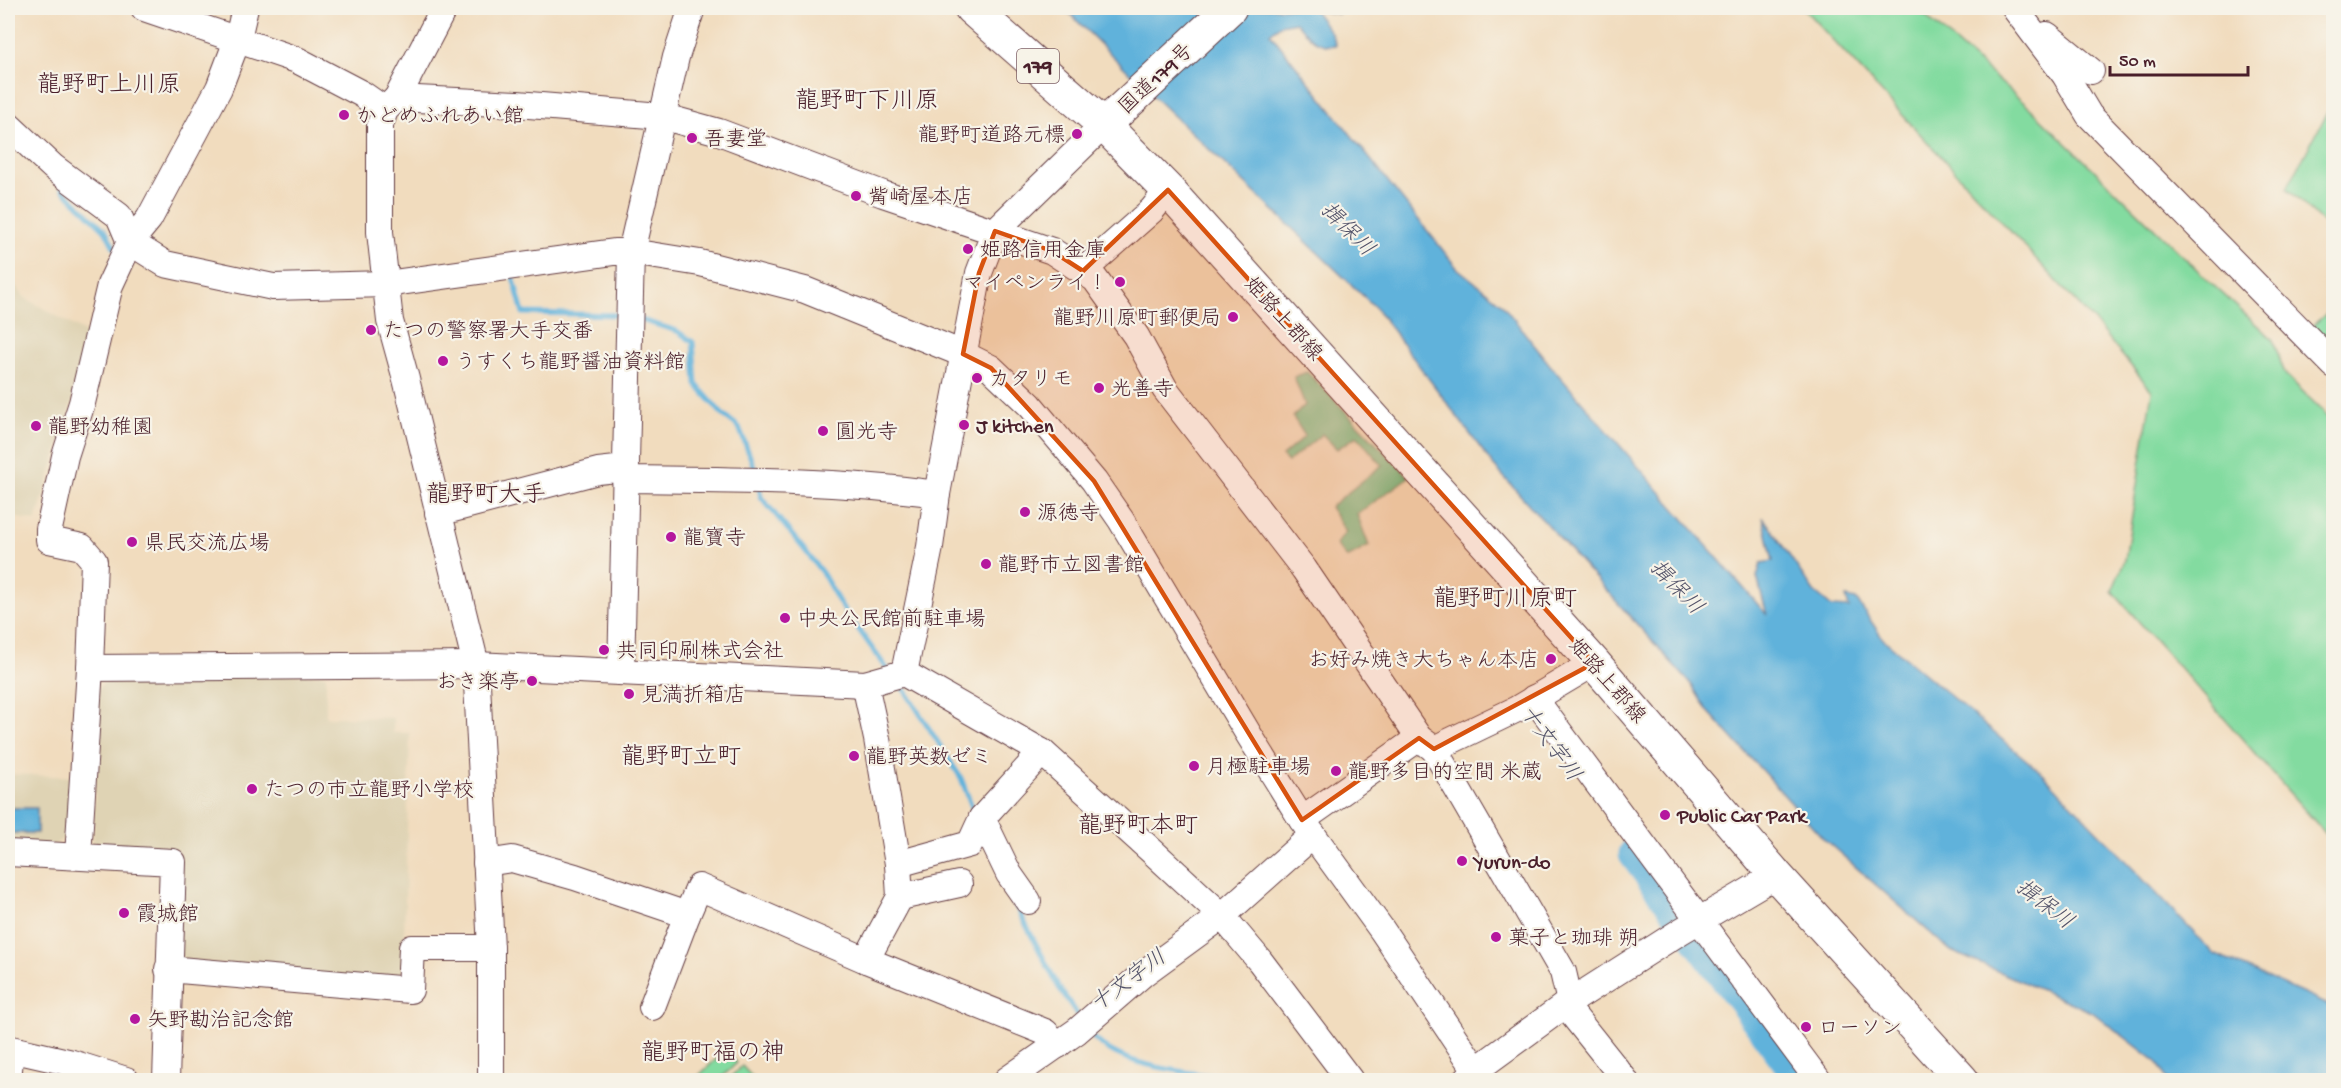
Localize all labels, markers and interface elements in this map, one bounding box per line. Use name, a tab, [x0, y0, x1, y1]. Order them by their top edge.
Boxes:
street label: 国道179号	[1114, 39, 1200, 121]
scale bar	[2110, 39, 2248, 77]
road number: 179	[1017, 49, 1059, 83]
text: 50 m	[2119, 52, 2156, 73]
district label: 龍野町上川原	[37, 72, 181, 101]
district label: 龍野町下川原	[795, 88, 939, 117]
place label: かどめふれあい館	[356, 105, 524, 131]
marker: かどめふれあい館	[337, 108, 351, 122]
place label: 龍野町道路元標	[918, 124, 1065, 150]
marker: 龍野町道路元標	[1070, 127, 1084, 141]
place label: 吾妻堂	[704, 128, 767, 154]
marker: 吾妻堂	[685, 131, 699, 145]
place label: 觜崎屋本店	[868, 185, 973, 212]
marker: 觜崎屋本店	[849, 189, 863, 203]
water label: 揖保川	[1314, 198, 1379, 263]
place label: 姫路信用金庫	[980, 239, 1106, 265]
marker: 姫路信用金庫	[961, 242, 975, 256]
street label: 姫路上郡線	[1237, 272, 1327, 368]
place label: マイペンライ！	[963, 273, 1108, 298]
marker: マイペンライ！	[1113, 275, 1127, 289]
place label: 龍野川原町郵便局	[1053, 307, 1221, 333]
marker: 龍野川原町郵便局	[1226, 310, 1240, 324]
place label: たつの警察署大手交番	[383, 319, 593, 346]
marker: たつの警察署大手交番	[364, 323, 378, 337]
place label: うすくち龍野醤油資料館	[455, 350, 686, 377]
marker: うすくち龍野醤油資料館	[436, 354, 450, 368]
place label: カタリモ	[989, 369, 1073, 394]
marker: カタリモ	[970, 371, 984, 385]
place label: 光善寺	[1111, 378, 1174, 404]
marker: 光善寺	[1092, 381, 1106, 395]
place label: 龍野幼稚園	[48, 416, 153, 442]
place label: J kitchen	[976, 416, 1054, 441]
marker: J kitchen	[957, 418, 971, 432]
marker: 龍野幼稚園	[29, 419, 43, 433]
place label: 圓光寺	[835, 421, 898, 447]
marker: 圓光寺	[816, 424, 830, 438]
district label: 龍野町大手	[426, 482, 546, 511]
place label: 源徳寺	[1037, 502, 1100, 528]
marker: 源徳寺	[1018, 505, 1032, 519]
place label: 龍寶寺	[683, 526, 746, 553]
marker: 龍寶寺	[664, 530, 678, 544]
place label: 県民交流広場	[144, 532, 270, 558]
marker: 県民交流広場	[125, 535, 139, 549]
place label: 龍野市立図書館	[998, 553, 1145, 580]
water label: 揖保川	[1643, 555, 1708, 622]
marker: 龍野市立図書館	[979, 557, 993, 571]
district label: 龍野町川原町	[1433, 586, 1577, 615]
place label: 中央公民館前駐車場	[797, 607, 986, 634]
marker: 中央公民館前駐車場	[778, 611, 792, 625]
street label: 姫路上郡線	[1561, 634, 1650, 730]
place label: 共同印刷株式会社	[616, 639, 784, 666]
marker: 共同印刷株式会社	[597, 643, 611, 657]
place label: お好み焼き大ちゃん本店	[1308, 648, 1539, 675]
marker: お好み焼き大ちゃん本店	[1544, 652, 1558, 666]
place label: おき楽亭	[436, 670, 520, 697]
marker: おき楽亭	[525, 674, 539, 688]
place label: 見満折箱店	[641, 683, 746, 710]
marker: 見満折箱店	[622, 687, 636, 701]
water label: 十文字川	[1512, 701, 1586, 788]
district label: 龍野町立町	[621, 744, 741, 773]
place label: 龍野英数ゼミ	[866, 745, 992, 772]
marker: 龍野英数ゼミ	[847, 749, 861, 763]
place label: 月極駐車場	[1206, 755, 1311, 782]
marker: 月極駐車場	[1187, 759, 1201, 773]
place label: 龍野多目的空間 米蔵	[1348, 760, 1542, 787]
marker: 龍野多目的空間 米蔵	[1329, 764, 1343, 778]
place label: たつの市立龍野小学校	[264, 779, 474, 805]
marker: たつの市立龍野小学校	[245, 782, 259, 796]
place label: Public Car Park	[1676, 806, 1809, 831]
marker: Public Car Park	[1658, 808, 1672, 822]
district label: 龍野町本町	[1078, 812, 1198, 842]
place label: Yurun-do	[1472, 852, 1551, 877]
marker: Yurun-do	[1455, 854, 1469, 868]
water label: 揖保川	[2010, 875, 2078, 937]
place label: 霞城館	[136, 903, 199, 929]
marker: 霞城館	[117, 906, 131, 920]
place label: 菓子と珈琲 朔	[1508, 927, 1639, 953]
marker: 菓子と珈琲 朔	[1489, 930, 1503, 944]
water label: 十文字川	[1086, 945, 1172, 1019]
place label: 矢野勘治記念館	[147, 1008, 294, 1035]
marker: 矢野勘治記念館	[128, 1012, 142, 1026]
place label: ローソン	[1818, 1018, 1902, 1043]
marker: ローソン	[1799, 1020, 1813, 1034]
district label: 龍野町福の神	[641, 1039, 785, 1069]

